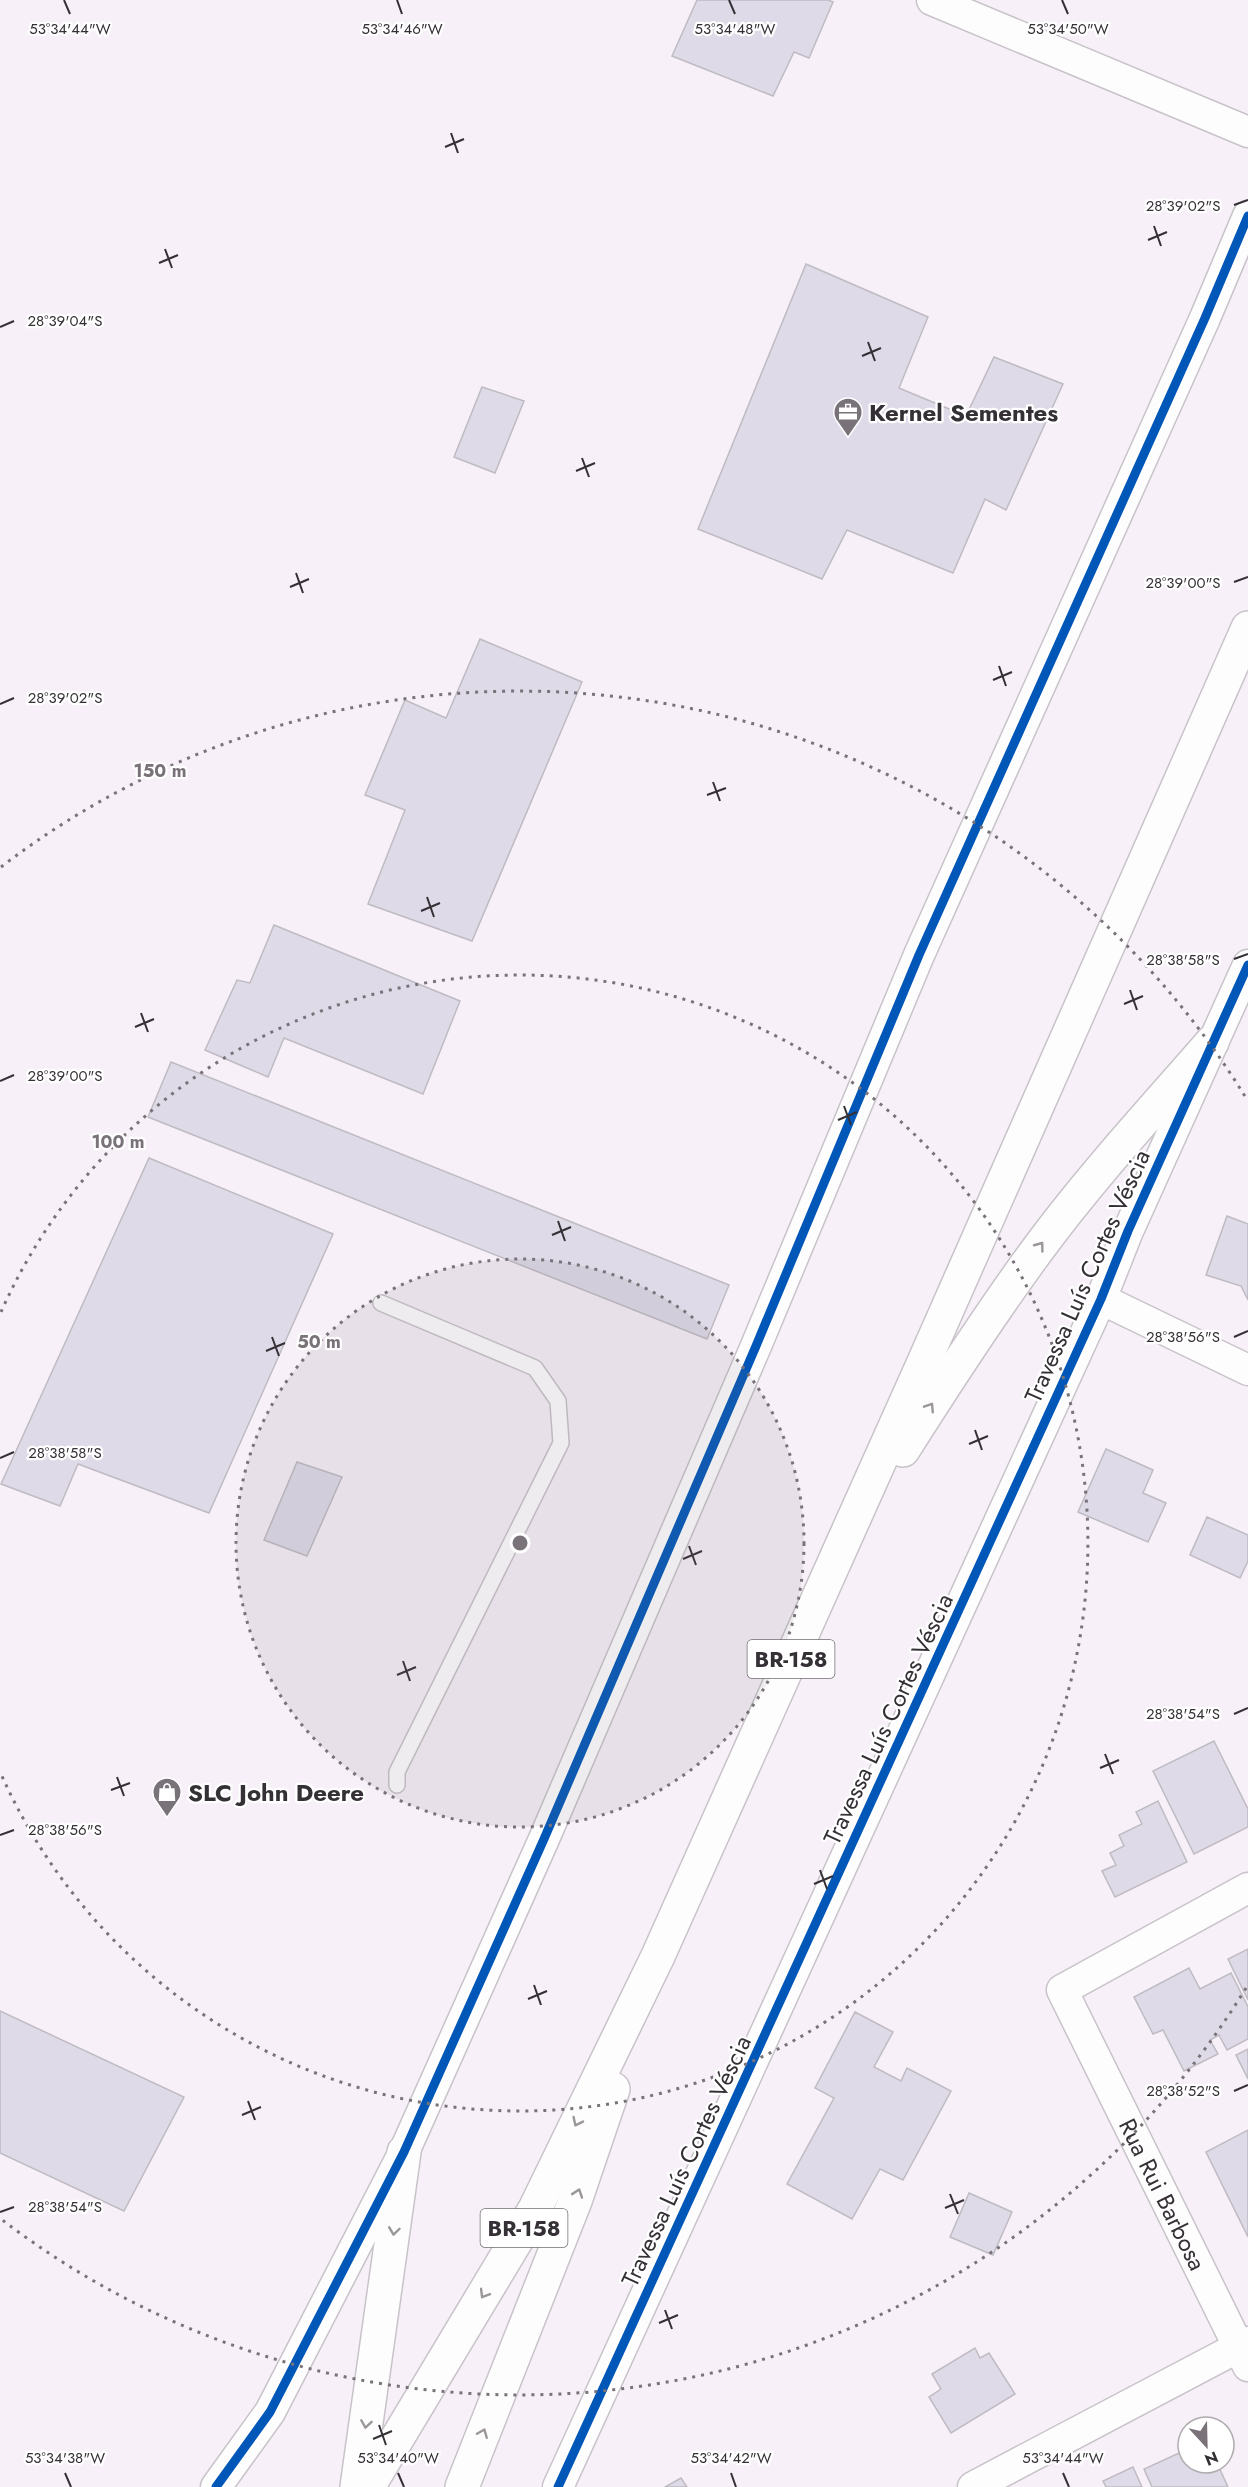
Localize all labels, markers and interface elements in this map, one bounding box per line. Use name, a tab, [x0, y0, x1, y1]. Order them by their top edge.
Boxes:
text: 53°34'44"W	[29, 18, 111, 40]
text: 53°34'46"W	[361, 18, 443, 40]
text: 53°34'48"W	[695, 18, 776, 40]
text: 53°34'50"W	[1027, 18, 1109, 40]
text: 28°39'02"S	[1146, 195, 1220, 217]
text: 28°39'04"S	[28, 310, 102, 332]
place label: Kernel Sementes	[869, 395, 1058, 430]
office icon: Kernel Sementes	[832, 396, 864, 438]
text: 28°39'00"S	[1145, 572, 1221, 594]
text: 28°39'02"S	[28, 687, 102, 709]
text: 150 m	[134, 758, 186, 784]
text: 28°38'58"S	[1146, 949, 1220, 971]
text: 28°39'00"S	[27, 1065, 103, 1087]
text: 100 m	[91, 1129, 145, 1155]
street label: Travessa Luís Cortes Véscia	[1015, 1144, 1159, 1408]
one-way arrow	[1033, 1242, 1044, 1253]
text: 28°38'56"S	[1146, 1326, 1220, 1348]
text: 50 m	[297, 1329, 341, 1355]
one-way arrow	[923, 1403, 935, 1413]
text: 28°38'58"S	[28, 1442, 102, 1464]
centre of rings	[510, 1533, 530, 1553]
street label: Travessa Luís Cortes Véscia	[814, 1588, 962, 1850]
road number: BR-158	[748, 1640, 834, 1678]
text: 28°38'54"S	[1146, 1703, 1220, 1725]
place label: SLC John Deere	[188, 1775, 364, 1810]
shop icon: SLC John Deere	[151, 1776, 183, 1818]
text: 28°38'56"S	[28, 1819, 102, 1841]
street label: Travessa Luís Cortes Véscia	[612, 2030, 760, 2292]
text: 28°38'52"S	[1146, 2080, 1220, 2102]
street label: Rua Rui Barbosa	[1111, 2112, 1215, 2276]
one-way arrow	[573, 2116, 585, 2127]
one-way arrow	[571, 2188, 583, 2199]
text: 28°38'54"S	[28, 2196, 102, 2218]
road number: BR-158	[480, 2209, 568, 2247]
one-way arrow	[388, 2226, 400, 2235]
one-way arrow	[480, 2288, 492, 2298]
north arrow	[1176, 2415, 1236, 2475]
one-way arrow	[360, 2418, 373, 2428]
one-way arrow	[476, 2428, 488, 2439]
text: N	[1201, 2445, 1222, 2471]
text: 53°34'38"W	[25, 2447, 105, 2469]
text: 53°34'40"W	[357, 2447, 439, 2469]
text: 53°34'42"W	[690, 2447, 772, 2469]
text: 53°34'44"W	[1022, 2447, 1104, 2469]

